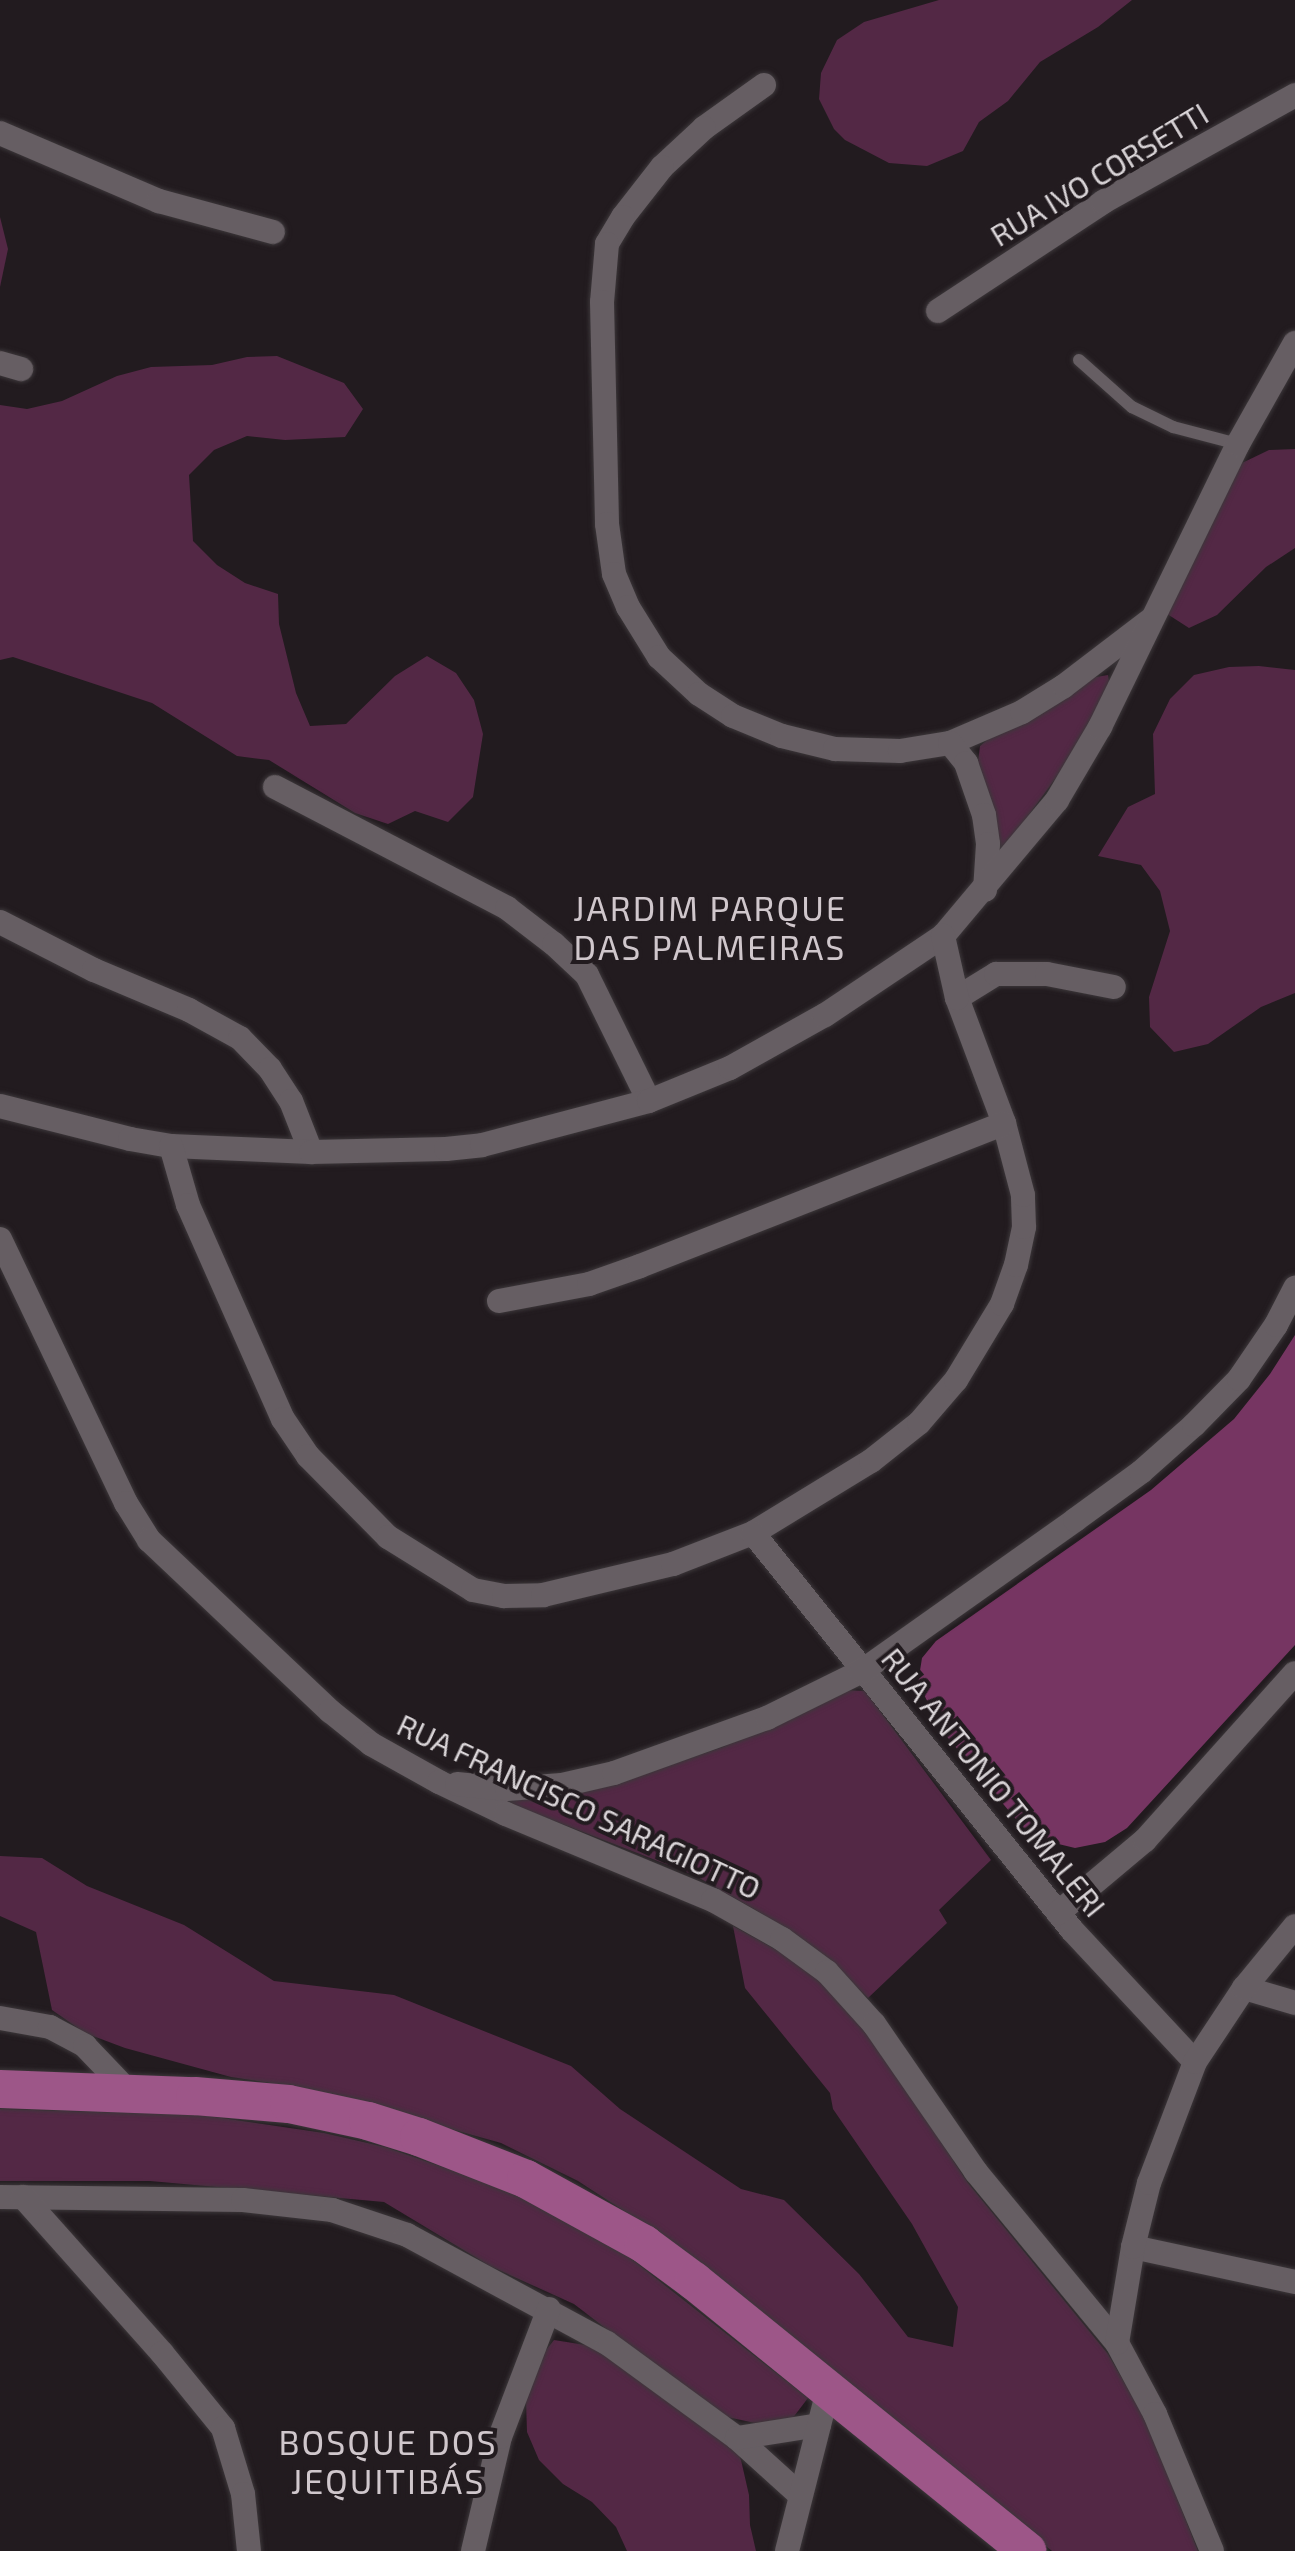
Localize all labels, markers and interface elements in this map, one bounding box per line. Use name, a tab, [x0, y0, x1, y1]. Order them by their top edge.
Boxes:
street label: RUA IVO CORSETTI	[983, 95, 1215, 253]
district label: JARDIM PARQUE DAS PALMEIRAS	[573, 887, 847, 966]
street label: RUA ANTONIO TOMALERI	[874, 1640, 1114, 1924]
street label: RUA FRANCISCO SARAGIOTTO	[392, 1706, 766, 1906]
district label: BOSQUE DOS JEQUITIBÁS	[278, 2421, 498, 2500]

